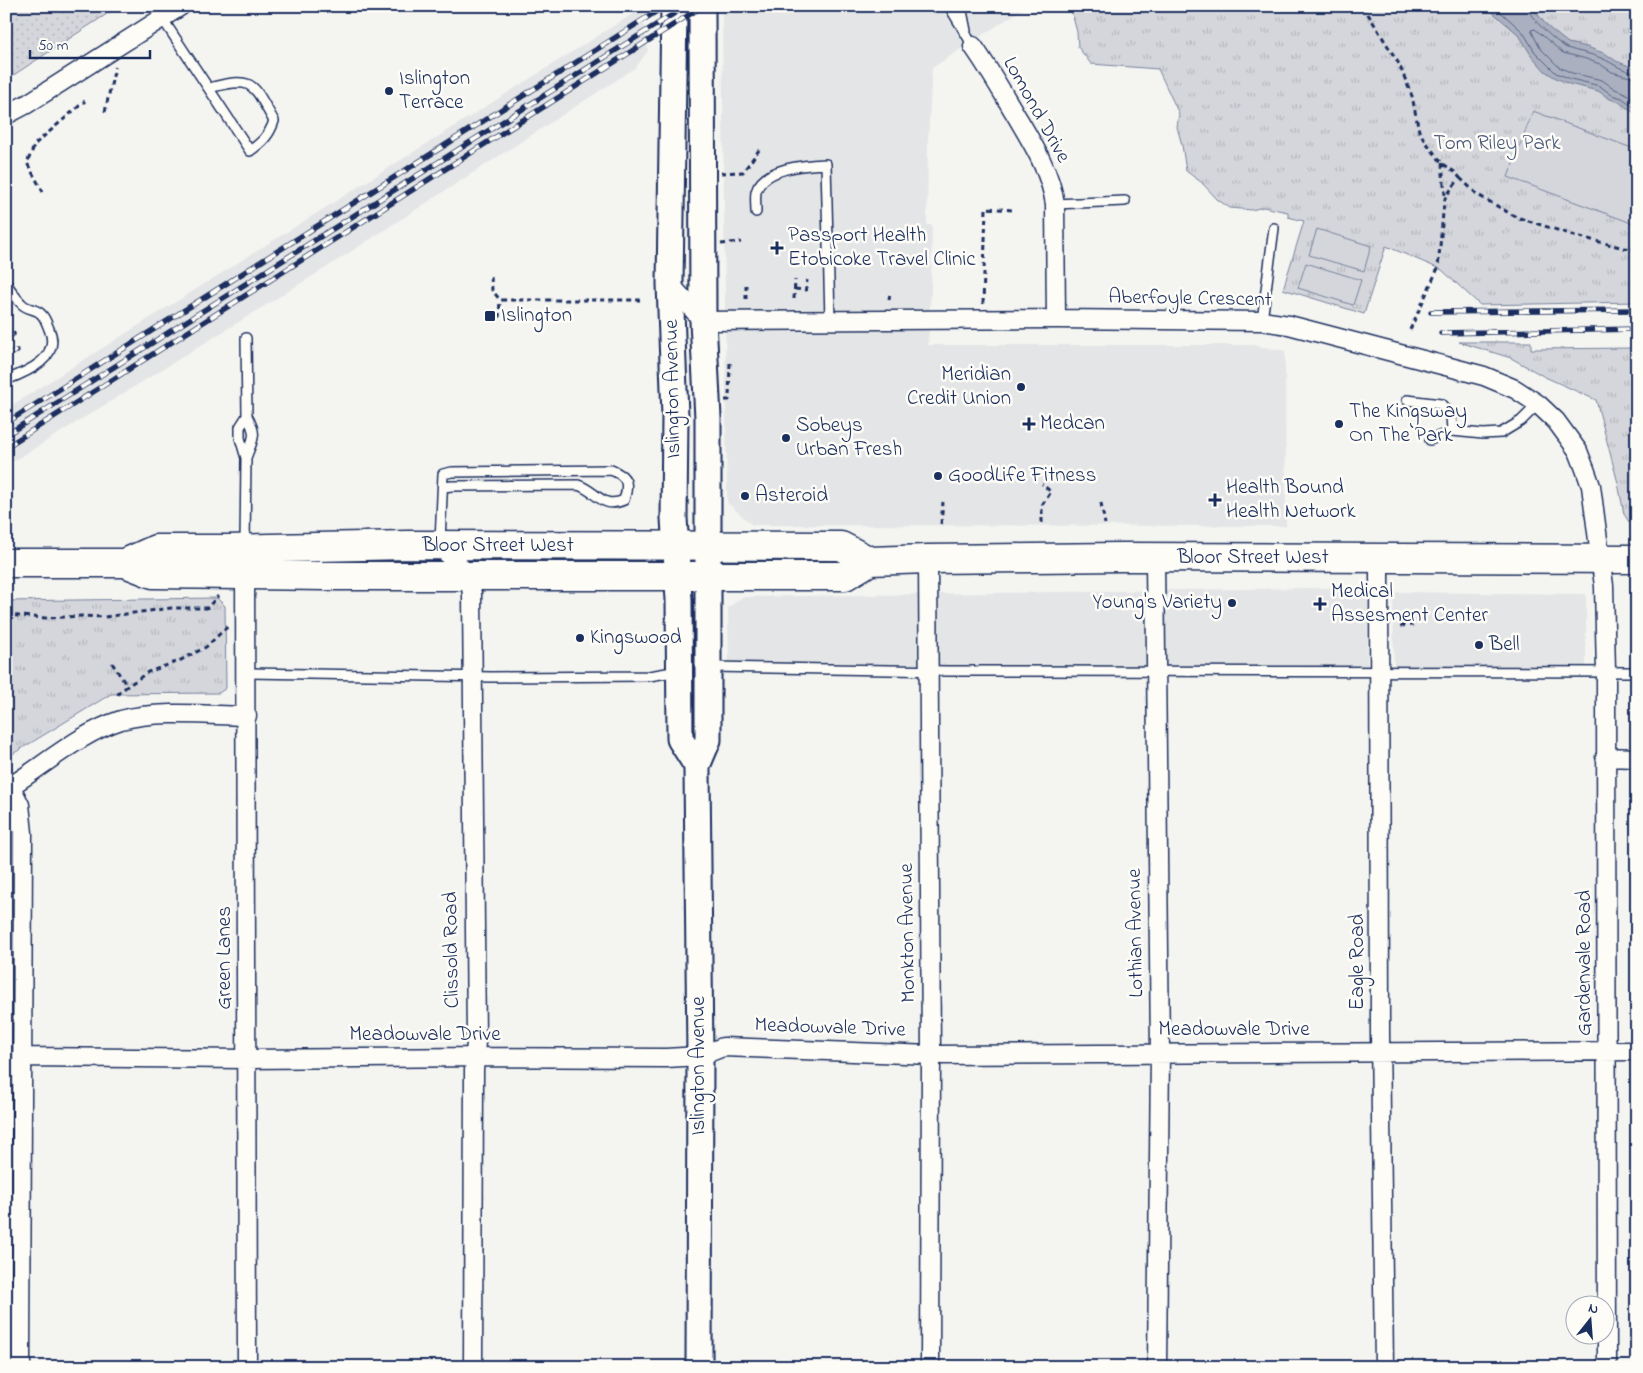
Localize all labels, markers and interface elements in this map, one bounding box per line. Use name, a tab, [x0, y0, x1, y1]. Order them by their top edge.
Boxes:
scale bar	[30, 28, 150, 60]
text: 50 m	[38, 35, 69, 57]
street label: Lomond Drive	[994, 51, 1078, 169]
place label: Islington Terrace	[399, 64, 470, 118]
marker: Islington Terrace	[383, 85, 395, 97]
park label: Tom Riley Park	[1434, 129, 1561, 161]
place label: Passport Health Etobicoke Travel Clinic	[788, 221, 976, 275]
marker: Passport Health Etobicoke Travel Clinic	[770, 241, 784, 255]
street label: Aberfoyle Crescent	[1108, 283, 1272, 317]
place label: Islington	[501, 301, 572, 333]
marker: Islington	[483, 309, 497, 323]
street label: Islington Avenue	[657, 319, 691, 459]
place label: Meridian Credit Union	[907, 360, 1011, 414]
marker: Meridian Credit Union	[1015, 381, 1027, 393]
place label: The Kingsway On The Park	[1349, 397, 1467, 451]
place label: Medcan	[1040, 409, 1105, 439]
place label: Sobeys Urban Fresh	[796, 411, 902, 465]
marker: Medcan	[1022, 417, 1036, 431]
marker: The Kingsway On The Park	[1333, 418, 1345, 430]
marker: Sobeys Urban Fresh	[780, 432, 792, 444]
place label: GoodLife Fitness	[948, 461, 1096, 491]
marker: GoodLife Fitness	[932, 470, 944, 482]
place label: Health Bound Health Network	[1226, 473, 1356, 527]
place label: Asteroid	[755, 481, 828, 511]
marker: Asteroid	[739, 490, 751, 502]
marker: Health Bound Health Network	[1208, 493, 1222, 507]
street label: Bloor Street West	[421, 531, 574, 561]
street label: Bloor Street West	[1176, 543, 1329, 573]
place label: Medical Assesment Center	[1331, 577, 1489, 631]
place label: Young's Variety	[1093, 588, 1222, 620]
marker: Young's Variety	[1226, 597, 1238, 609]
marker: Medical Assesment Center	[1313, 597, 1327, 611]
place label: Kingswood	[590, 623, 682, 655]
place label: Bell	[1488, 630, 1520, 660]
marker: Kingswood	[574, 632, 586, 644]
marker: Bell	[1473, 639, 1485, 651]
street label: Monkton Avenue	[892, 862, 924, 1003]
street label: Lothian Avenue	[1120, 868, 1152, 998]
street label: Gardenvale Road	[1570, 890, 1600, 1036]
street label: Clissold Road	[436, 891, 468, 1009]
street label: Green Lanes	[210, 906, 240, 1010]
street label: Eagle Road	[1343, 914, 1375, 1010]
street label: Islington Avenue	[684, 996, 716, 1136]
street label: Meadowvale Drive	[754, 1010, 907, 1046]
street label: Meadowvale Drive	[1158, 1015, 1310, 1045]
street label: Meadowvale Drive	[349, 1020, 501, 1050]
north arrow	[1566, 1296, 1616, 1346]
text: N	[1586, 1298, 1601, 1320]

